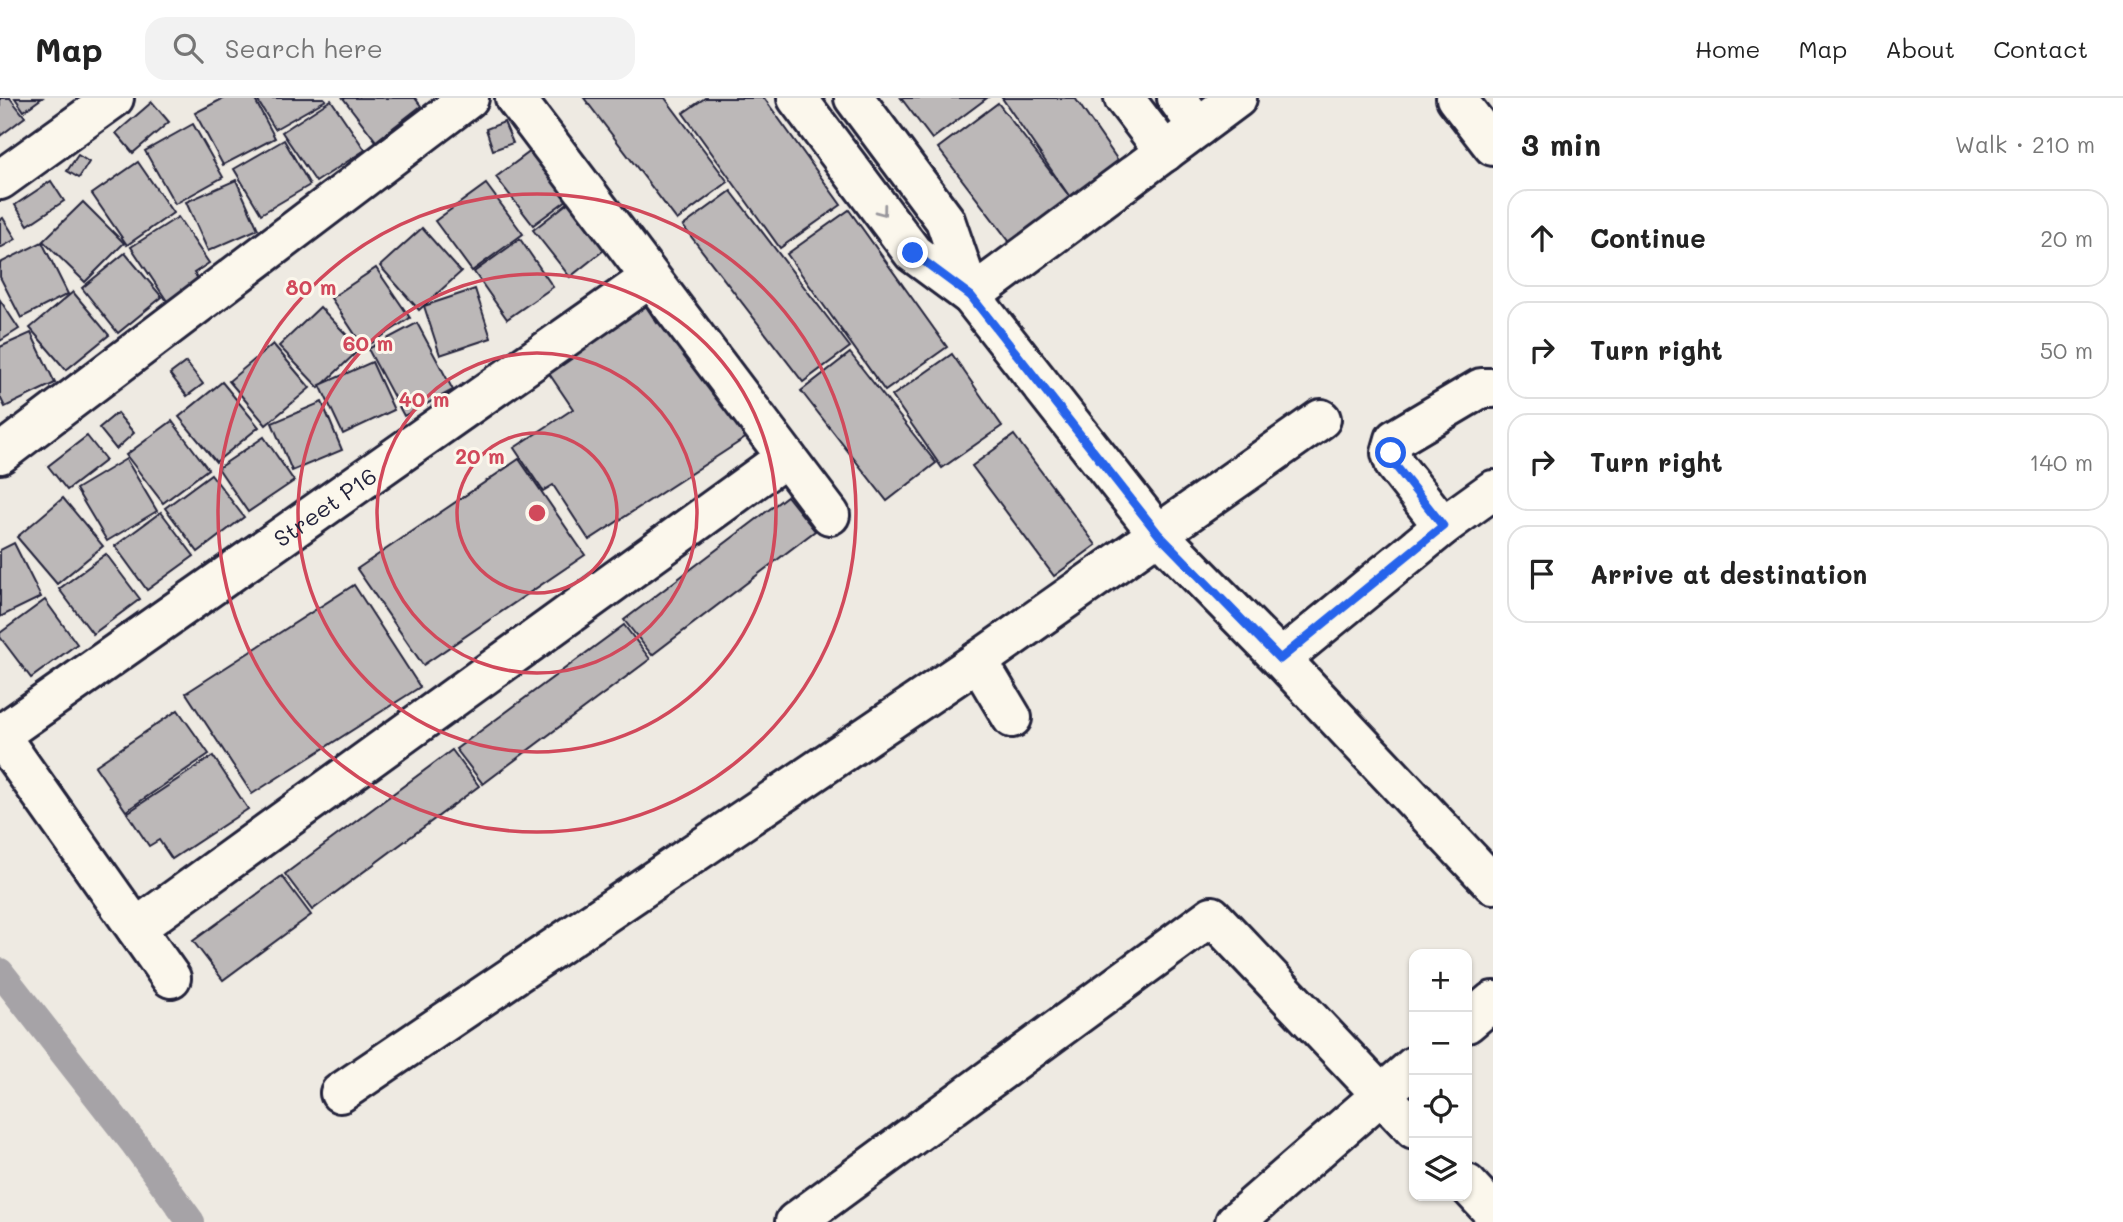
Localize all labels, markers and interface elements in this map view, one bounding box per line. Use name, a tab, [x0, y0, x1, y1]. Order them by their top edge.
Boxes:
search box	[145, 17, 635, 80]
text: Map	[35, 27, 103, 70]
icon: search	[169, 29, 207, 67]
text: Search here	[225, 31, 383, 65]
text: Home	[1695, 33, 1760, 64]
text: Map	[1798, 33, 1847, 64]
text: About	[1885, 33, 1955, 64]
text: Contact	[1993, 33, 2088, 64]
text: 3 min	[1521, 124, 1601, 164]
text: Walk · 210 m	[1955, 129, 2095, 159]
one-way arrow	[873, 204, 886, 216]
icon: ahead	[1523, 219, 1561, 257]
text: Continue	[1590, 221, 1706, 255]
text: 20 m	[2040, 223, 2093, 253]
route end	[897, 237, 928, 268]
text: 80 m	[286, 273, 336, 300]
text: 60 m	[343, 329, 393, 356]
icon: right	[1523, 331, 1561, 369]
text: Turn right	[1590, 333, 1723, 367]
text: 50 m	[2040, 335, 2093, 365]
text: 40 m	[398, 385, 450, 412]
route start	[1375, 437, 1406, 468]
text: 20 m	[455, 442, 505, 469]
icon: right	[1523, 443, 1561, 481]
text: Turn right	[1590, 445, 1723, 479]
text: 140 m	[2029, 447, 2093, 477]
street label: Street P16	[268, 460, 382, 553]
centre of rings	[525, 501, 549, 525]
icon: arrive	[1523, 555, 1561, 593]
text: Arrive at destination	[1590, 557, 1867, 591]
map controls	[1409, 949, 1472, 1201]
button: +	[1409, 949, 1472, 1012]
button: −	[1409, 1012, 1472, 1075]
button: locate	[1409, 1075, 1472, 1138]
button: layers	[1409, 1138, 1472, 1201]

